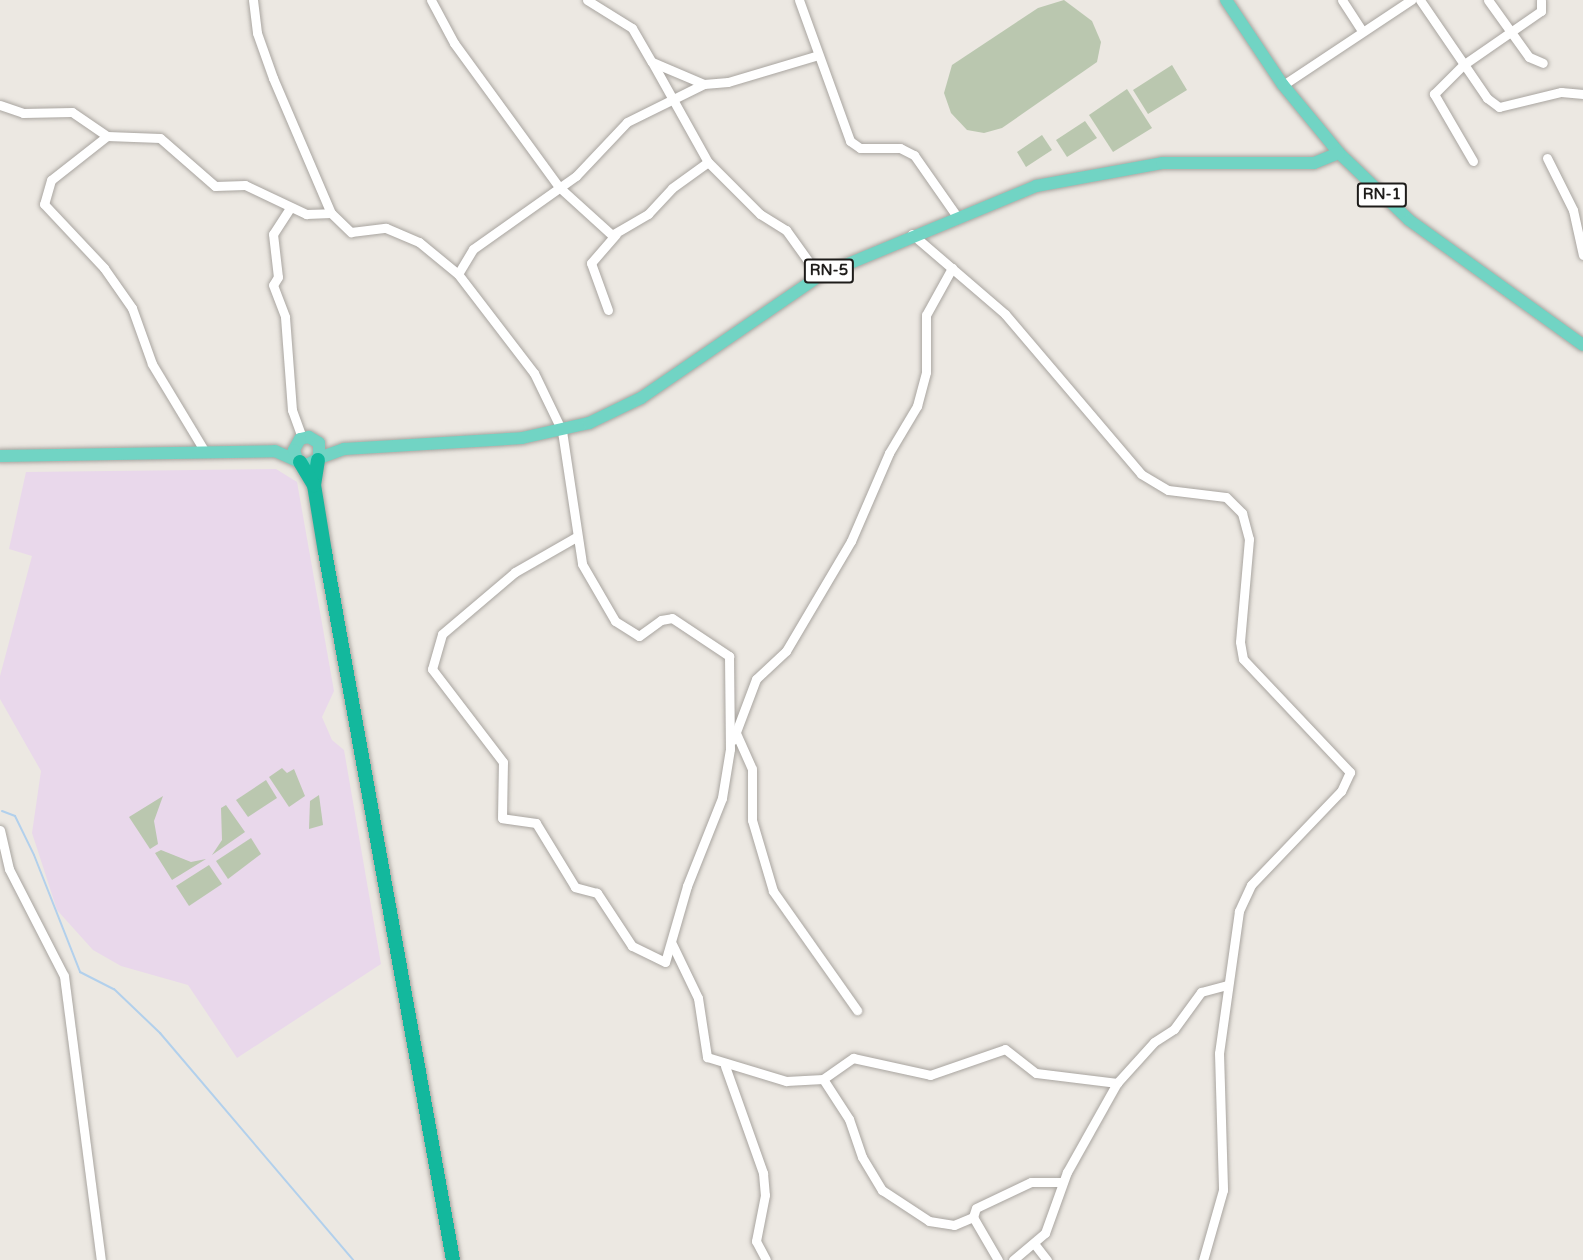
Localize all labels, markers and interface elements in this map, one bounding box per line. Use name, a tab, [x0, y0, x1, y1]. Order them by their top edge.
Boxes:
road number: RN-1	[1356, 183, 1408, 207]
road number: RN-5	[804, 259, 854, 283]

